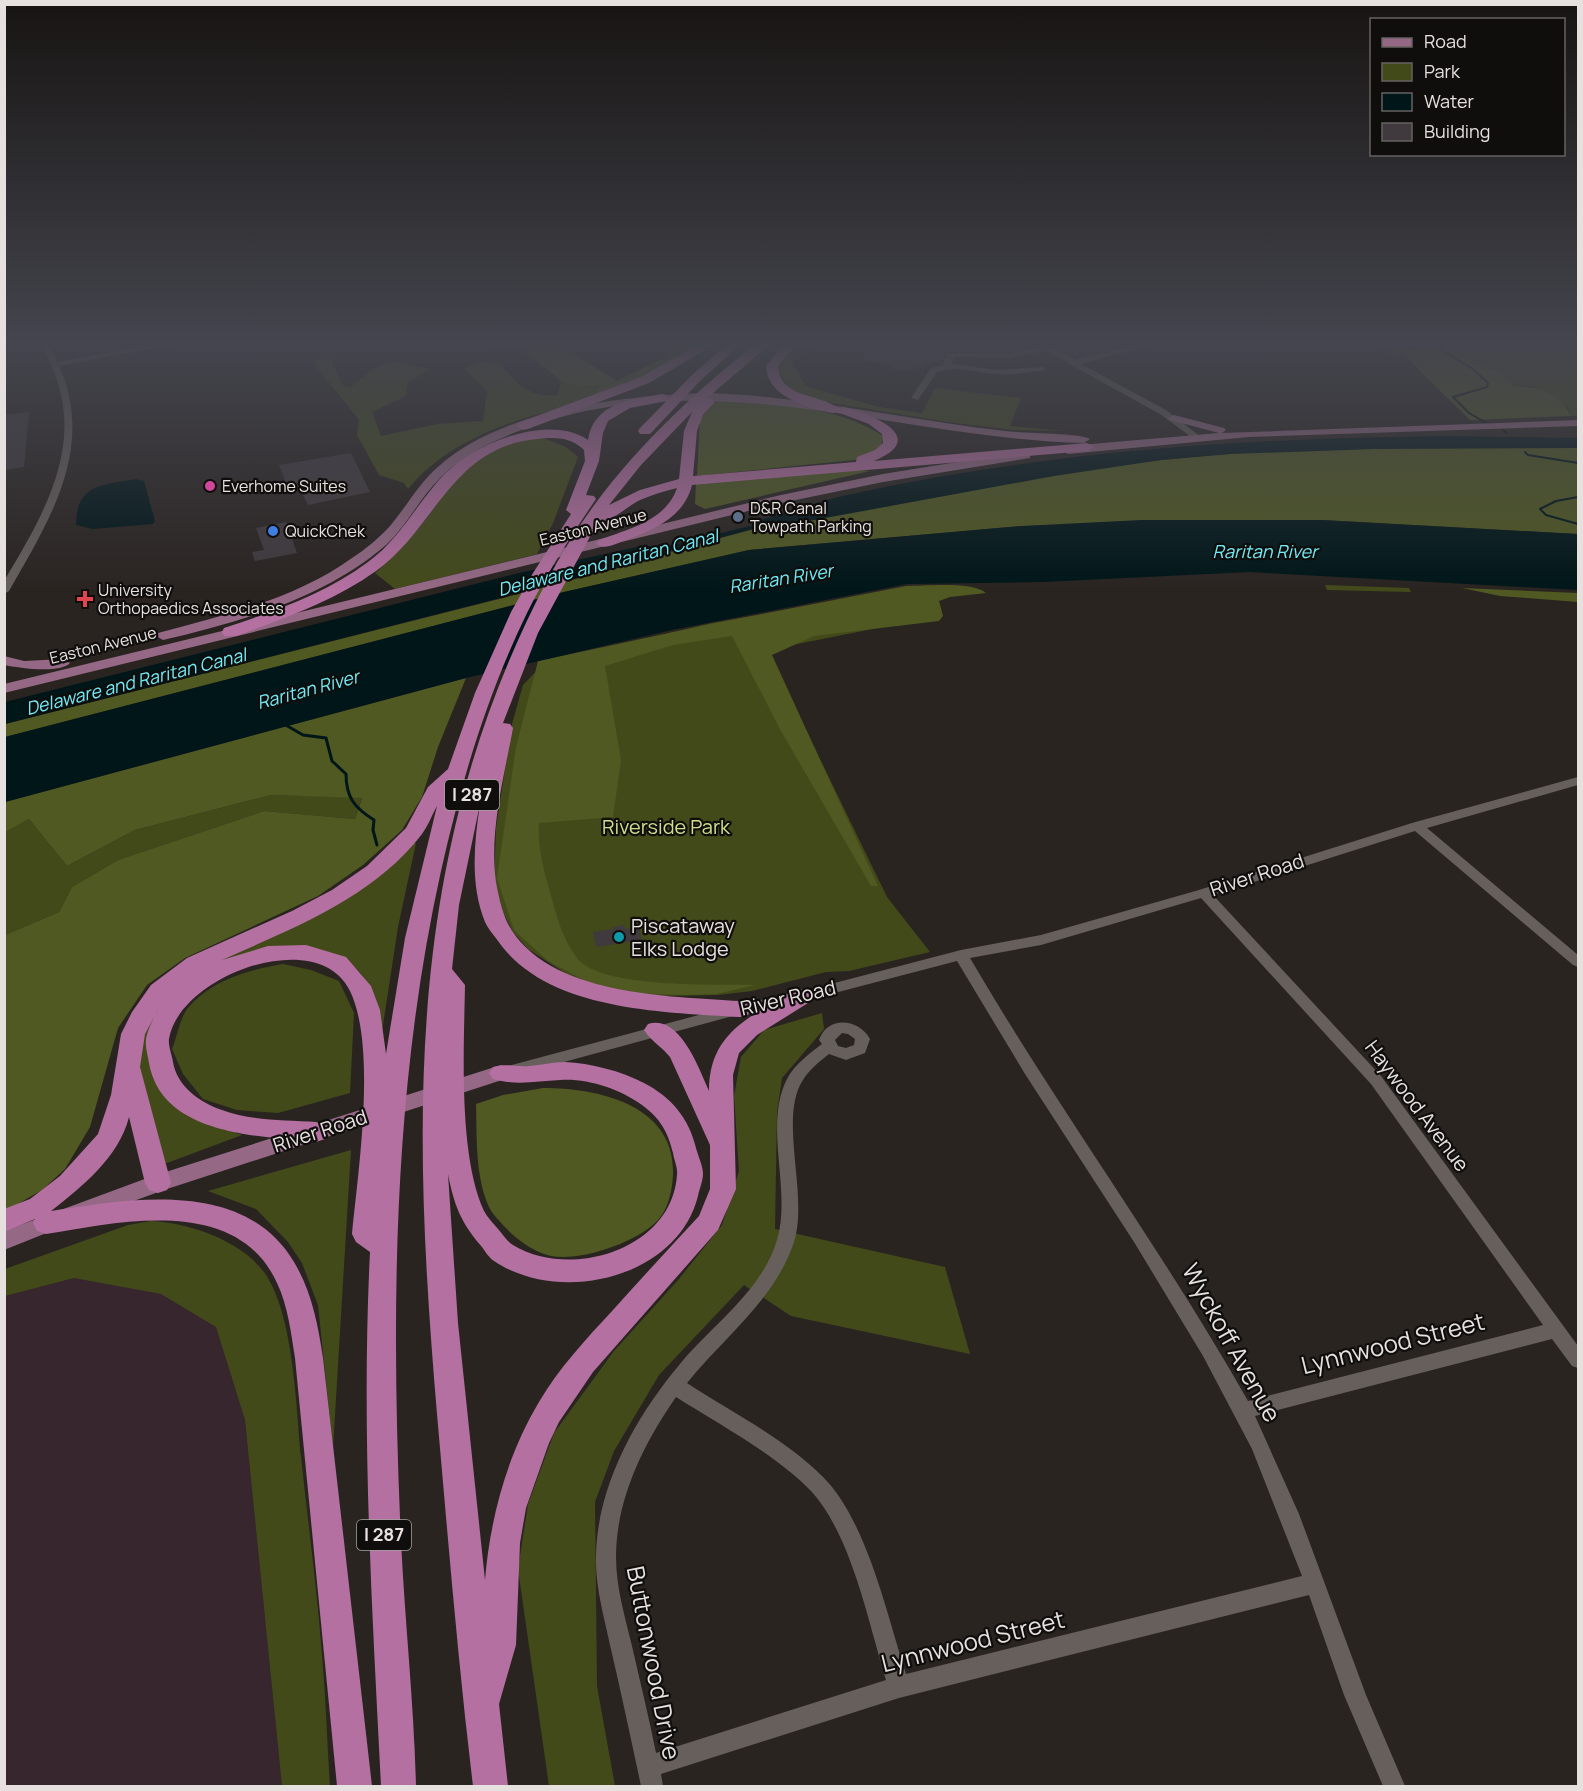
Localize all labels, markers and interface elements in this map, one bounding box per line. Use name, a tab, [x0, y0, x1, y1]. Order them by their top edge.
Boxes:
legend	[1370, 18, 1565, 156]
text: Road	[1424, 29, 1467, 53]
text: Park	[1424, 59, 1461, 83]
text: Water	[1424, 89, 1474, 113]
text: Building	[1424, 119, 1490, 143]
place label: Everhome Suites	[222, 475, 346, 497]
marker: Everhome Suites	[203, 479, 217, 493]
place label: D&R Canal Towpath Parking	[750, 497, 872, 537]
street label: Easton Avenue	[537, 503, 649, 551]
marker: D&R Canal Towpath Parking	[731, 510, 745, 524]
place label: QuickChek	[285, 520, 366, 542]
water label: Delaware and Raritan Canal	[495, 522, 723, 601]
marker: QuickChek	[266, 524, 280, 538]
water label: Raritan River	[1213, 539, 1320, 563]
water label: Raritan River	[727, 558, 837, 598]
place label: University Orthopaedics Associates	[98, 579, 284, 619]
marker: University Orthopaedics Associates	[76, 590, 94, 608]
street label: Easton Avenue	[47, 621, 159, 669]
water label: Delaware and Raritan Canal	[23, 641, 251, 720]
water label: Raritan River	[254, 663, 364, 714]
road number: I 287	[445, 780, 499, 810]
park label: Riverside Park	[602, 813, 731, 840]
street label: River Road	[1206, 847, 1307, 902]
place label: Piscataway Elks Lodge	[631, 912, 735, 962]
marker: Piscataway Elks Lodge	[612, 930, 626, 944]
street label: River Road	[737, 973, 838, 1022]
street label: Haywood Avenue	[1359, 1035, 1476, 1177]
street label: River Road	[269, 1103, 370, 1158]
street label: Wyckoff Avenue	[1175, 1257, 1290, 1428]
street label: Lynnwood Street	[1297, 1304, 1488, 1381]
road number: I 287	[357, 1520, 411, 1550]
street label: Buttonwood Drive	[620, 1563, 689, 1762]
street label: Lynnwood Street	[877, 1602, 1068, 1679]

